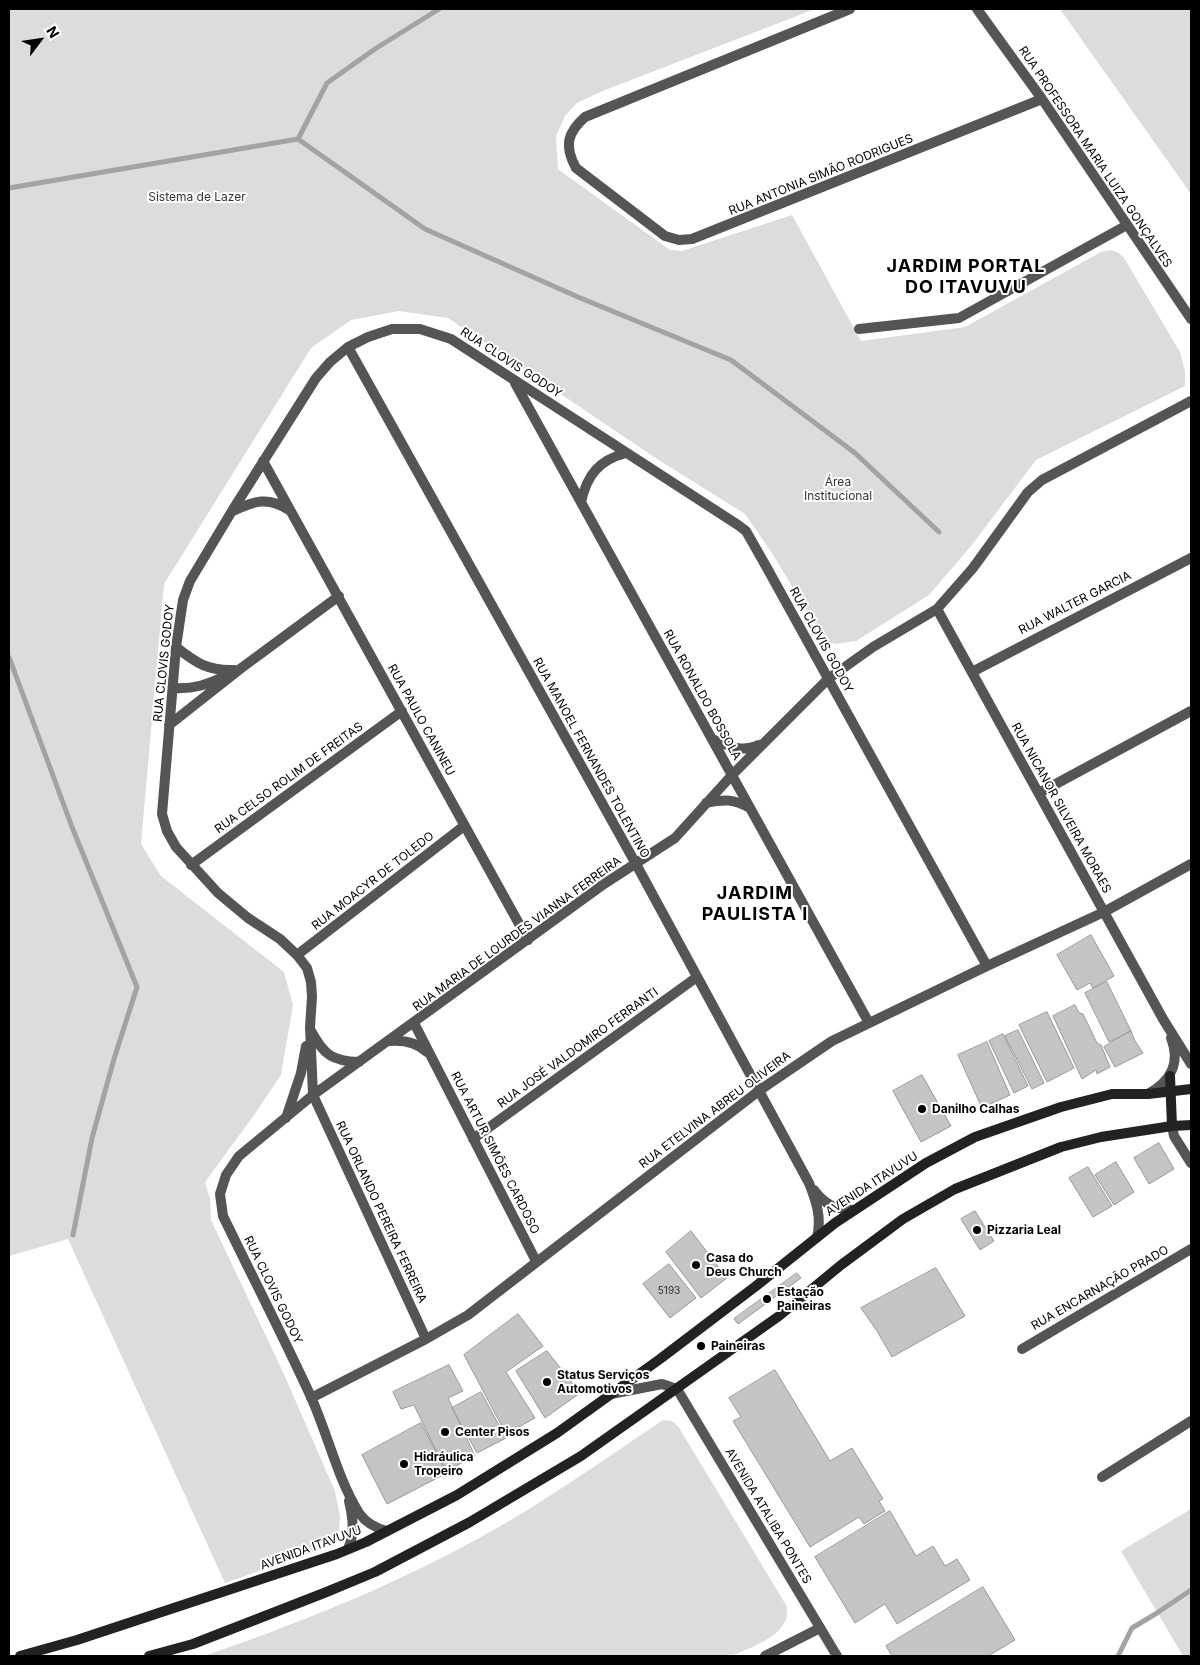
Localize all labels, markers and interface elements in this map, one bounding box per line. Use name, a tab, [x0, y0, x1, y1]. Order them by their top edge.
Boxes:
north arrow	[15, 15, 65, 65]
text: N	[43, 23, 63, 41]
street label: RUA PROFESSORA MARIA LUIZA GONÇALVES	[1015, 44, 1175, 270]
street label: RUA ANTONIA SIMÃO RODRIGUES	[727, 131, 915, 219]
park label: Sistema de Lazer	[148, 190, 246, 204]
district label: JARDIM PORTAL DO ITAVUVU	[885, 256, 1047, 298]
street label: RUA CLOVIS GODOY	[457, 325, 565, 401]
park label: Área Institucional	[804, 475, 872, 503]
street label: RUA WALTER GARCIA	[1016, 568, 1134, 638]
street label: RUA CLOVIS GODOY	[786, 585, 856, 695]
street label: RUA CLOVIS GODOY	[151, 603, 177, 723]
street label: RUA RONALDO BOSSOLA	[660, 627, 744, 763]
street label: RUA MANOEL FERNANDES TOLENTINO	[530, 655, 652, 861]
street label: RUA PAULO CANINEU	[384, 662, 458, 778]
street label: RUA CELSO ROLIM DE FREITAS	[212, 719, 366, 837]
street label: RUA NICANOR SILVEIRA MORAES	[1008, 720, 1114, 896]
street label: RUA MOACYR DE TOLEDO	[309, 829, 437, 933]
street label: RUA MARIA DE LOURDES VIANNA FERREIRA	[410, 854, 624, 1014]
district label: JARDIM PAULISTA I	[700, 883, 810, 926]
street label: RUA JOSÉ VALDOMIRO FERRANTI	[495, 985, 661, 1111]
street label: RUA ETELVINA ABREU OLIVEIRA	[637, 1048, 793, 1172]
street label: RUA ARTUR SIMÕES CARDOSO	[448, 1069, 542, 1237]
place label: Danilho Calhas	[932, 1102, 1020, 1116]
marker: Danilho Calhas	[916, 1103, 928, 1115]
street label: RUA ORLANDO PEREIRA FERREIRA	[332, 1119, 430, 1305]
street label: AVENIDA ITAVUVU	[823, 1149, 921, 1219]
place label: Pizzaria Leal	[987, 1223, 1061, 1237]
marker: Pizzaria Leal	[971, 1224, 983, 1236]
street label: RUA CLOVIS GODOY	[241, 1234, 305, 1346]
street label: RUA ENCARNAÇÃO PRADO	[1029, 1243, 1171, 1333]
place label: Casa do Deus Church	[706, 1251, 782, 1279]
marker: Casa do Deus Church	[690, 1259, 702, 1271]
house number: 5193	[658, 1285, 680, 1297]
place label: Estação Paineiras	[777, 1285, 831, 1313]
marker: Estação Paineiras	[761, 1293, 773, 1305]
place label: Paineiras	[711, 1339, 765, 1353]
marker: Paineiras	[695, 1340, 707, 1352]
place label: Status Serviços Automotivos	[557, 1368, 649, 1396]
marker: Status Serviços Automotivos	[541, 1376, 553, 1388]
place label: Center Pisos	[455, 1425, 529, 1439]
marker: Center Pisos	[439, 1426, 451, 1438]
street label: AVENIDA ATALIBA PONTES	[722, 1446, 814, 1586]
place label: Hidráulica Tropeiro	[414, 1450, 474, 1478]
marker: Hidráulica Tropeiro	[398, 1458, 410, 1470]
street label: AVENIDA ITAVUVU	[258, 1523, 364, 1573]

